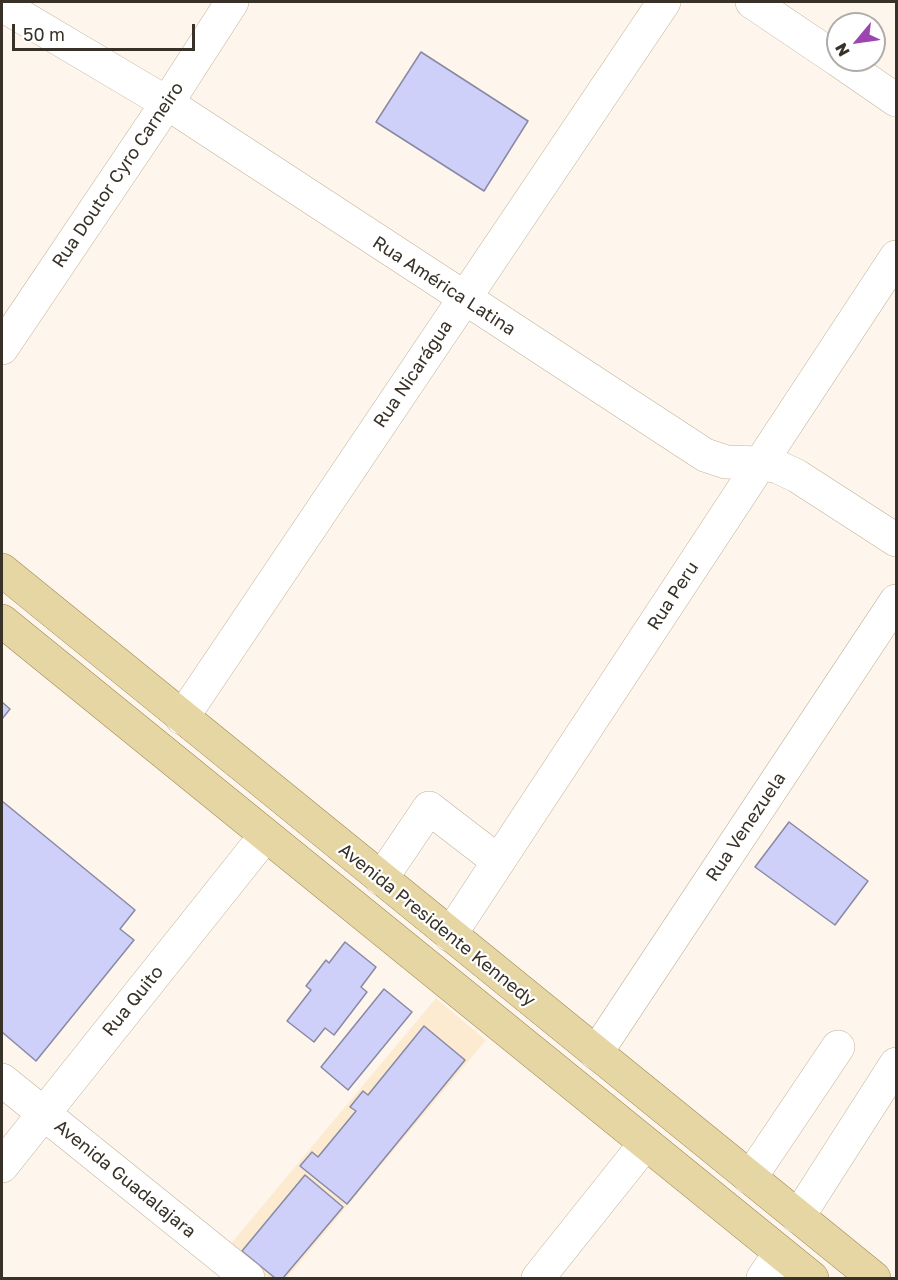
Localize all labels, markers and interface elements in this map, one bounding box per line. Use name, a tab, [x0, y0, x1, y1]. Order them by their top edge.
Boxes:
scale bar	[15, 12, 198, 50]
north arrow	[826, 12, 886, 72]
text: 50 m	[23, 23, 65, 45]
text: N	[830, 40, 854, 60]
street label: Rua Doutor Cyro Carneiro	[48, 78, 188, 272]
street label: Rua América Latina	[369, 232, 519, 340]
street label: Rua Nicarágua	[369, 316, 457, 432]
street label: Rua Peru	[643, 558, 703, 634]
street label: Rua Venezuela	[702, 768, 790, 886]
street label: Avenida Presidente Kennedy	[334, 839, 540, 1011]
street label: Rua Quito	[98, 961, 168, 1041]
street label: Avenida Guadalajara	[50, 1115, 200, 1243]

